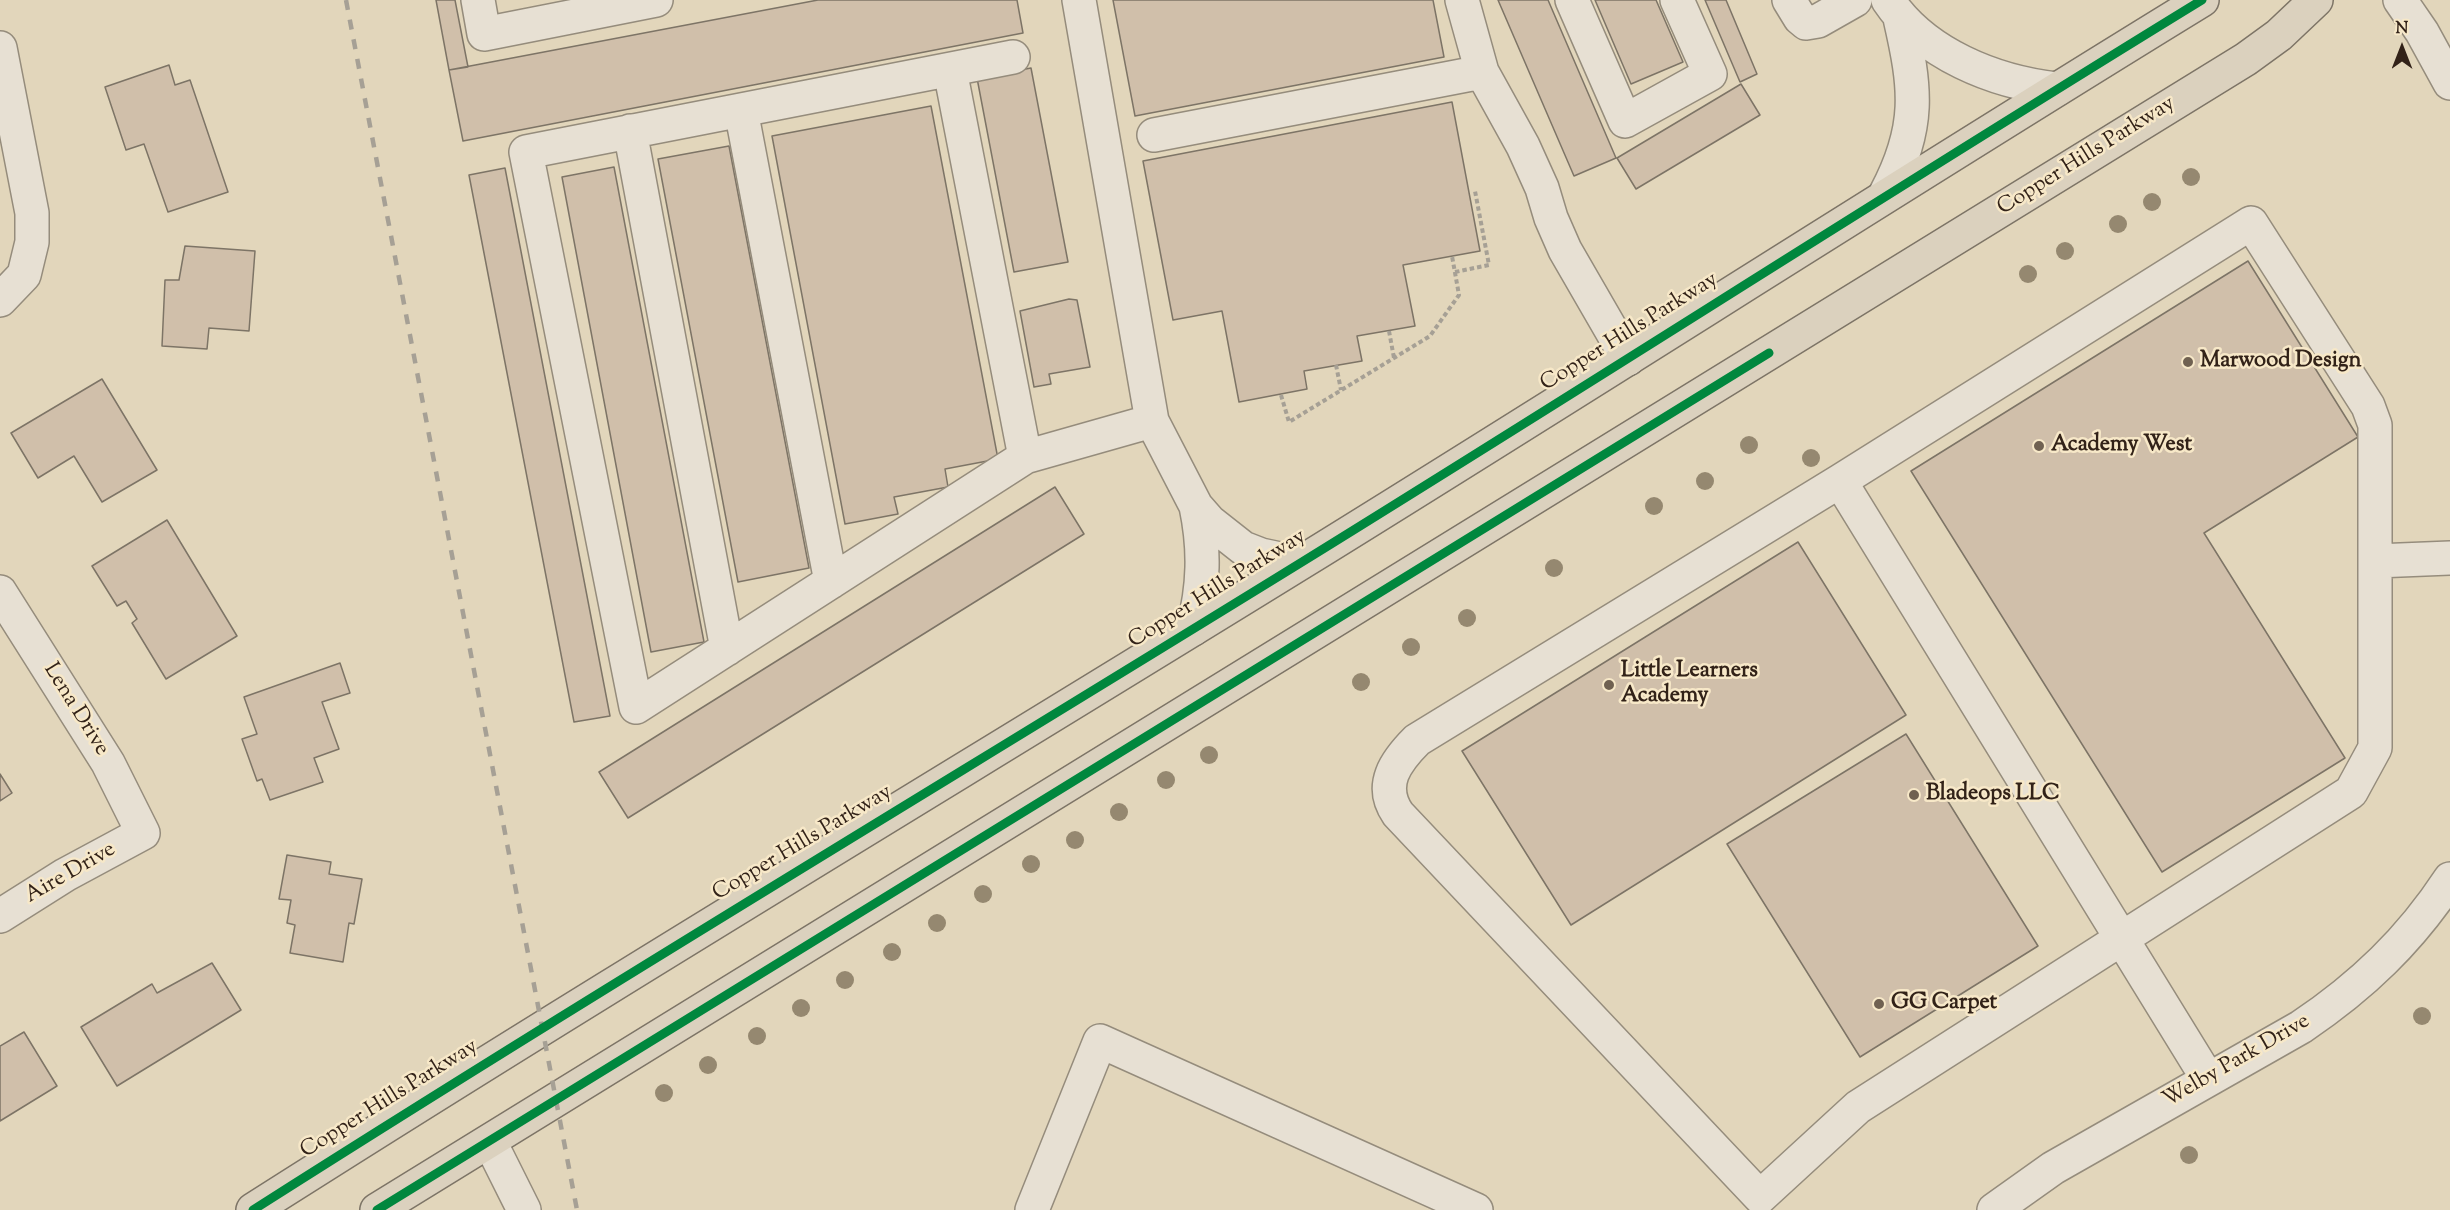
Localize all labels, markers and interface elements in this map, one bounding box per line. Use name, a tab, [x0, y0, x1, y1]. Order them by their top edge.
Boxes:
north arrow	[2372, 18, 2432, 78]
text: N	[2396, 18, 2408, 41]
street label: Copper Hills Parkway	[1993, 92, 2181, 222]
street label: Copper Hills Parkway	[1536, 268, 1724, 398]
place label: Marwood Design	[2200, 349, 2362, 375]
marker: Marwood Design	[2181, 355, 2195, 369]
place label: Academy West	[2051, 433, 2192, 459]
marker: Academy West	[2032, 439, 2046, 453]
street label: Copper Hills Parkway	[1124, 525, 1312, 655]
street label: Lena Drive	[36, 659, 114, 761]
place label: Little Learners Academy	[1621, 659, 1758, 710]
marker: Little Learners Academy	[1602, 678, 1616, 692]
street label: Copper Hills Parkway	[709, 780, 897, 908]
place label: Bladeops LLC	[1926, 782, 2060, 808]
marker: Bladeops LLC	[1907, 788, 1921, 802]
street label: Aire Drive	[21, 838, 121, 910]
place label: GG Carpet	[1891, 991, 1997, 1017]
marker: GG Carpet	[1872, 997, 1886, 1011]
street label: Welby Park Drive	[2159, 1009, 2315, 1115]
street label: Copper Hills Parkway	[296, 1035, 484, 1165]

